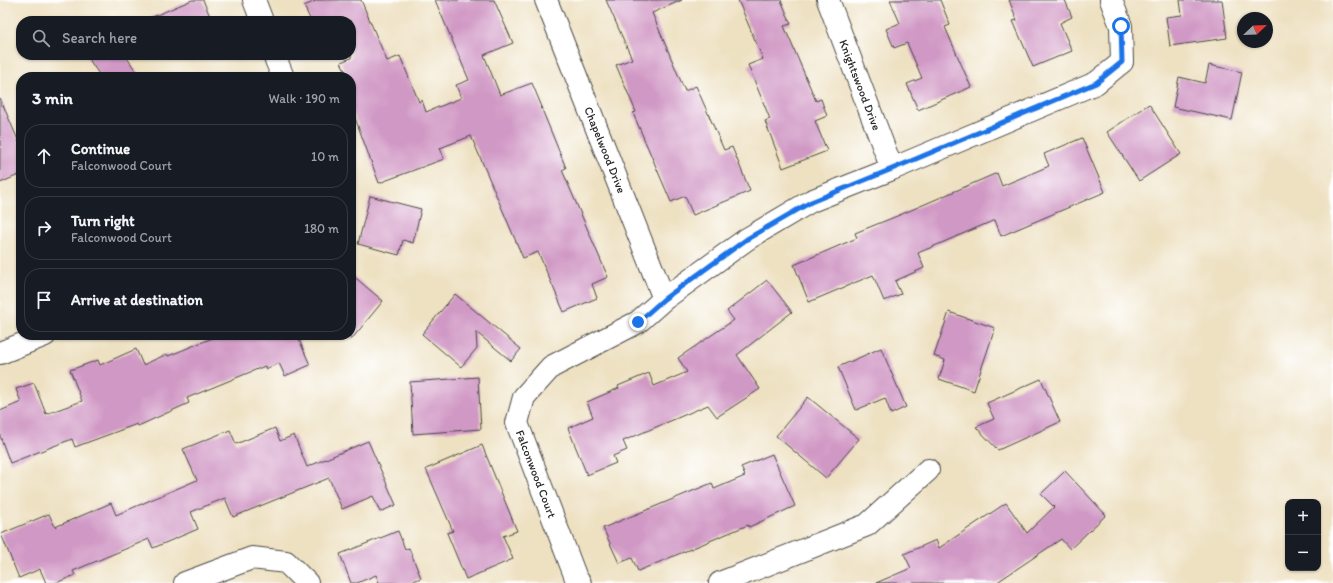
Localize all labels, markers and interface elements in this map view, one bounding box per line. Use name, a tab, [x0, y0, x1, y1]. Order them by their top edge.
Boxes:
north arrow	[1237, 12, 1273, 48]
search box	[16, 16, 356, 60]
route start	[1112, 17, 1130, 35]
icon: search	[30, 27, 52, 49]
text: Search here	[62, 29, 137, 47]
street label: Knightswood Drive	[836, 38, 884, 133]
text: 3 min	[32, 88, 73, 108]
text: Walk · 190 m	[269, 91, 340, 106]
street label: Chapelwood Drive	[581, 105, 629, 196]
text: Continue	[71, 140, 130, 158]
icon: ahead	[33, 145, 55, 167]
text: 10 m	[311, 149, 339, 164]
text: Falconwood Court	[71, 158, 172, 173]
text: Turn right	[71, 212, 135, 230]
icon: right	[33, 217, 55, 239]
text: 180 m	[304, 221, 339, 236]
text: Falconwood Court	[71, 230, 172, 245]
icon: arrive	[33, 289, 55, 311]
text: Arrive at destination	[71, 291, 203, 309]
route end	[629, 313, 647, 331]
street label: Falconwood Court	[513, 428, 559, 520]
map controls	[1285, 499, 1321, 571]
button: +	[1285, 499, 1321, 535]
button: −	[1285, 535, 1321, 571]

